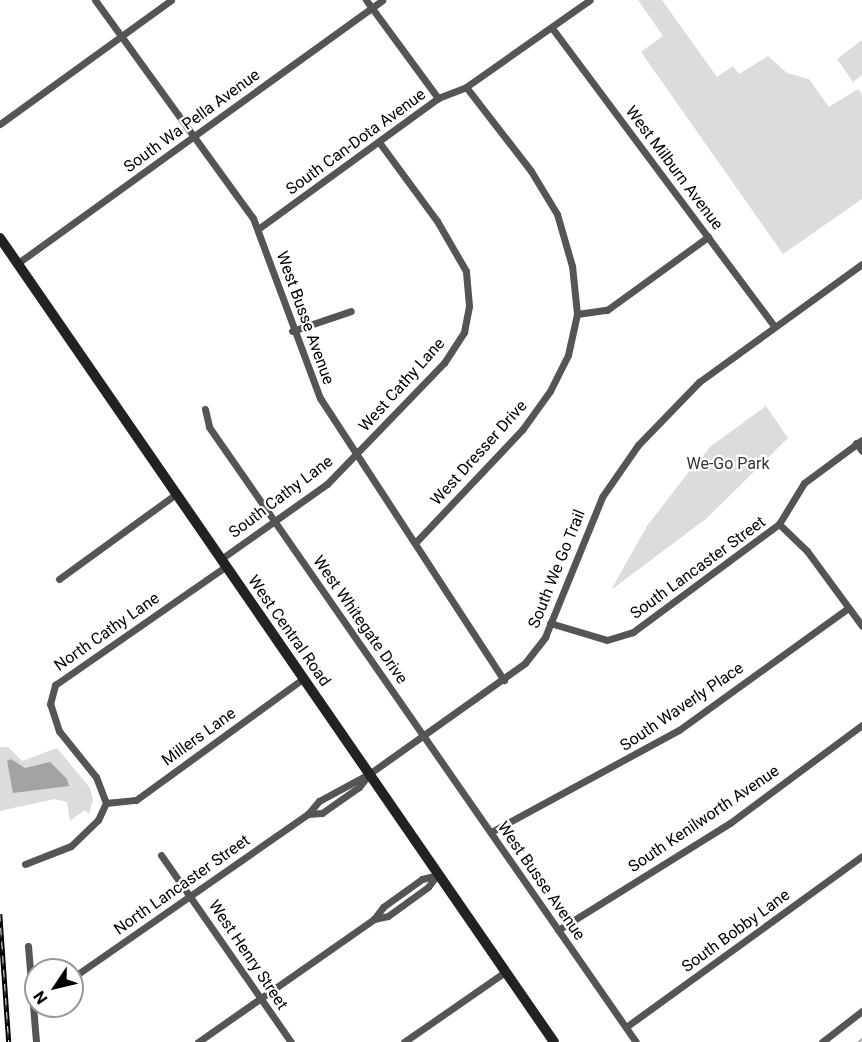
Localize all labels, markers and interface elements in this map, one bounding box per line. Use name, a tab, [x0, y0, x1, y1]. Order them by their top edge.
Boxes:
street label: South Wa Pella Avenue	[120, 65, 264, 177]
street label: South Can-Dota Avenue	[283, 85, 429, 199]
street label: West Milburn Avenue	[621, 102, 727, 234]
street label: West Busse Avenue	[272, 249, 338, 387]
street label: West Cathy Lane	[355, 334, 449, 436]
street label: West Dresser Drive	[427, 397, 531, 509]
street label: South Cathy Lane	[225, 452, 337, 542]
park label: We-Go Park	[686, 454, 770, 474]
street label: South We Go Trail	[524, 507, 590, 631]
street label: South Lancaster Street	[627, 513, 769, 623]
street label: West Whitegate Drive	[309, 552, 411, 688]
street label: West Central Road	[243, 572, 335, 690]
street label: North Cathy Lane	[51, 589, 163, 675]
street label: South Waverly Place	[617, 659, 747, 755]
street label: Millers Lane	[158, 704, 240, 770]
street label: South Kenilworth Avenue	[625, 761, 783, 877]
street label: West Busse Avenue	[493, 818, 589, 944]
street label: North Lancaster Street	[110, 831, 254, 939]
street label: South Bobby Lane	[678, 885, 794, 977]
street label: West Henry Street	[204, 897, 292, 1013]
north arrow	[24, 958, 84, 1018]
text: N	[29, 987, 52, 1008]

